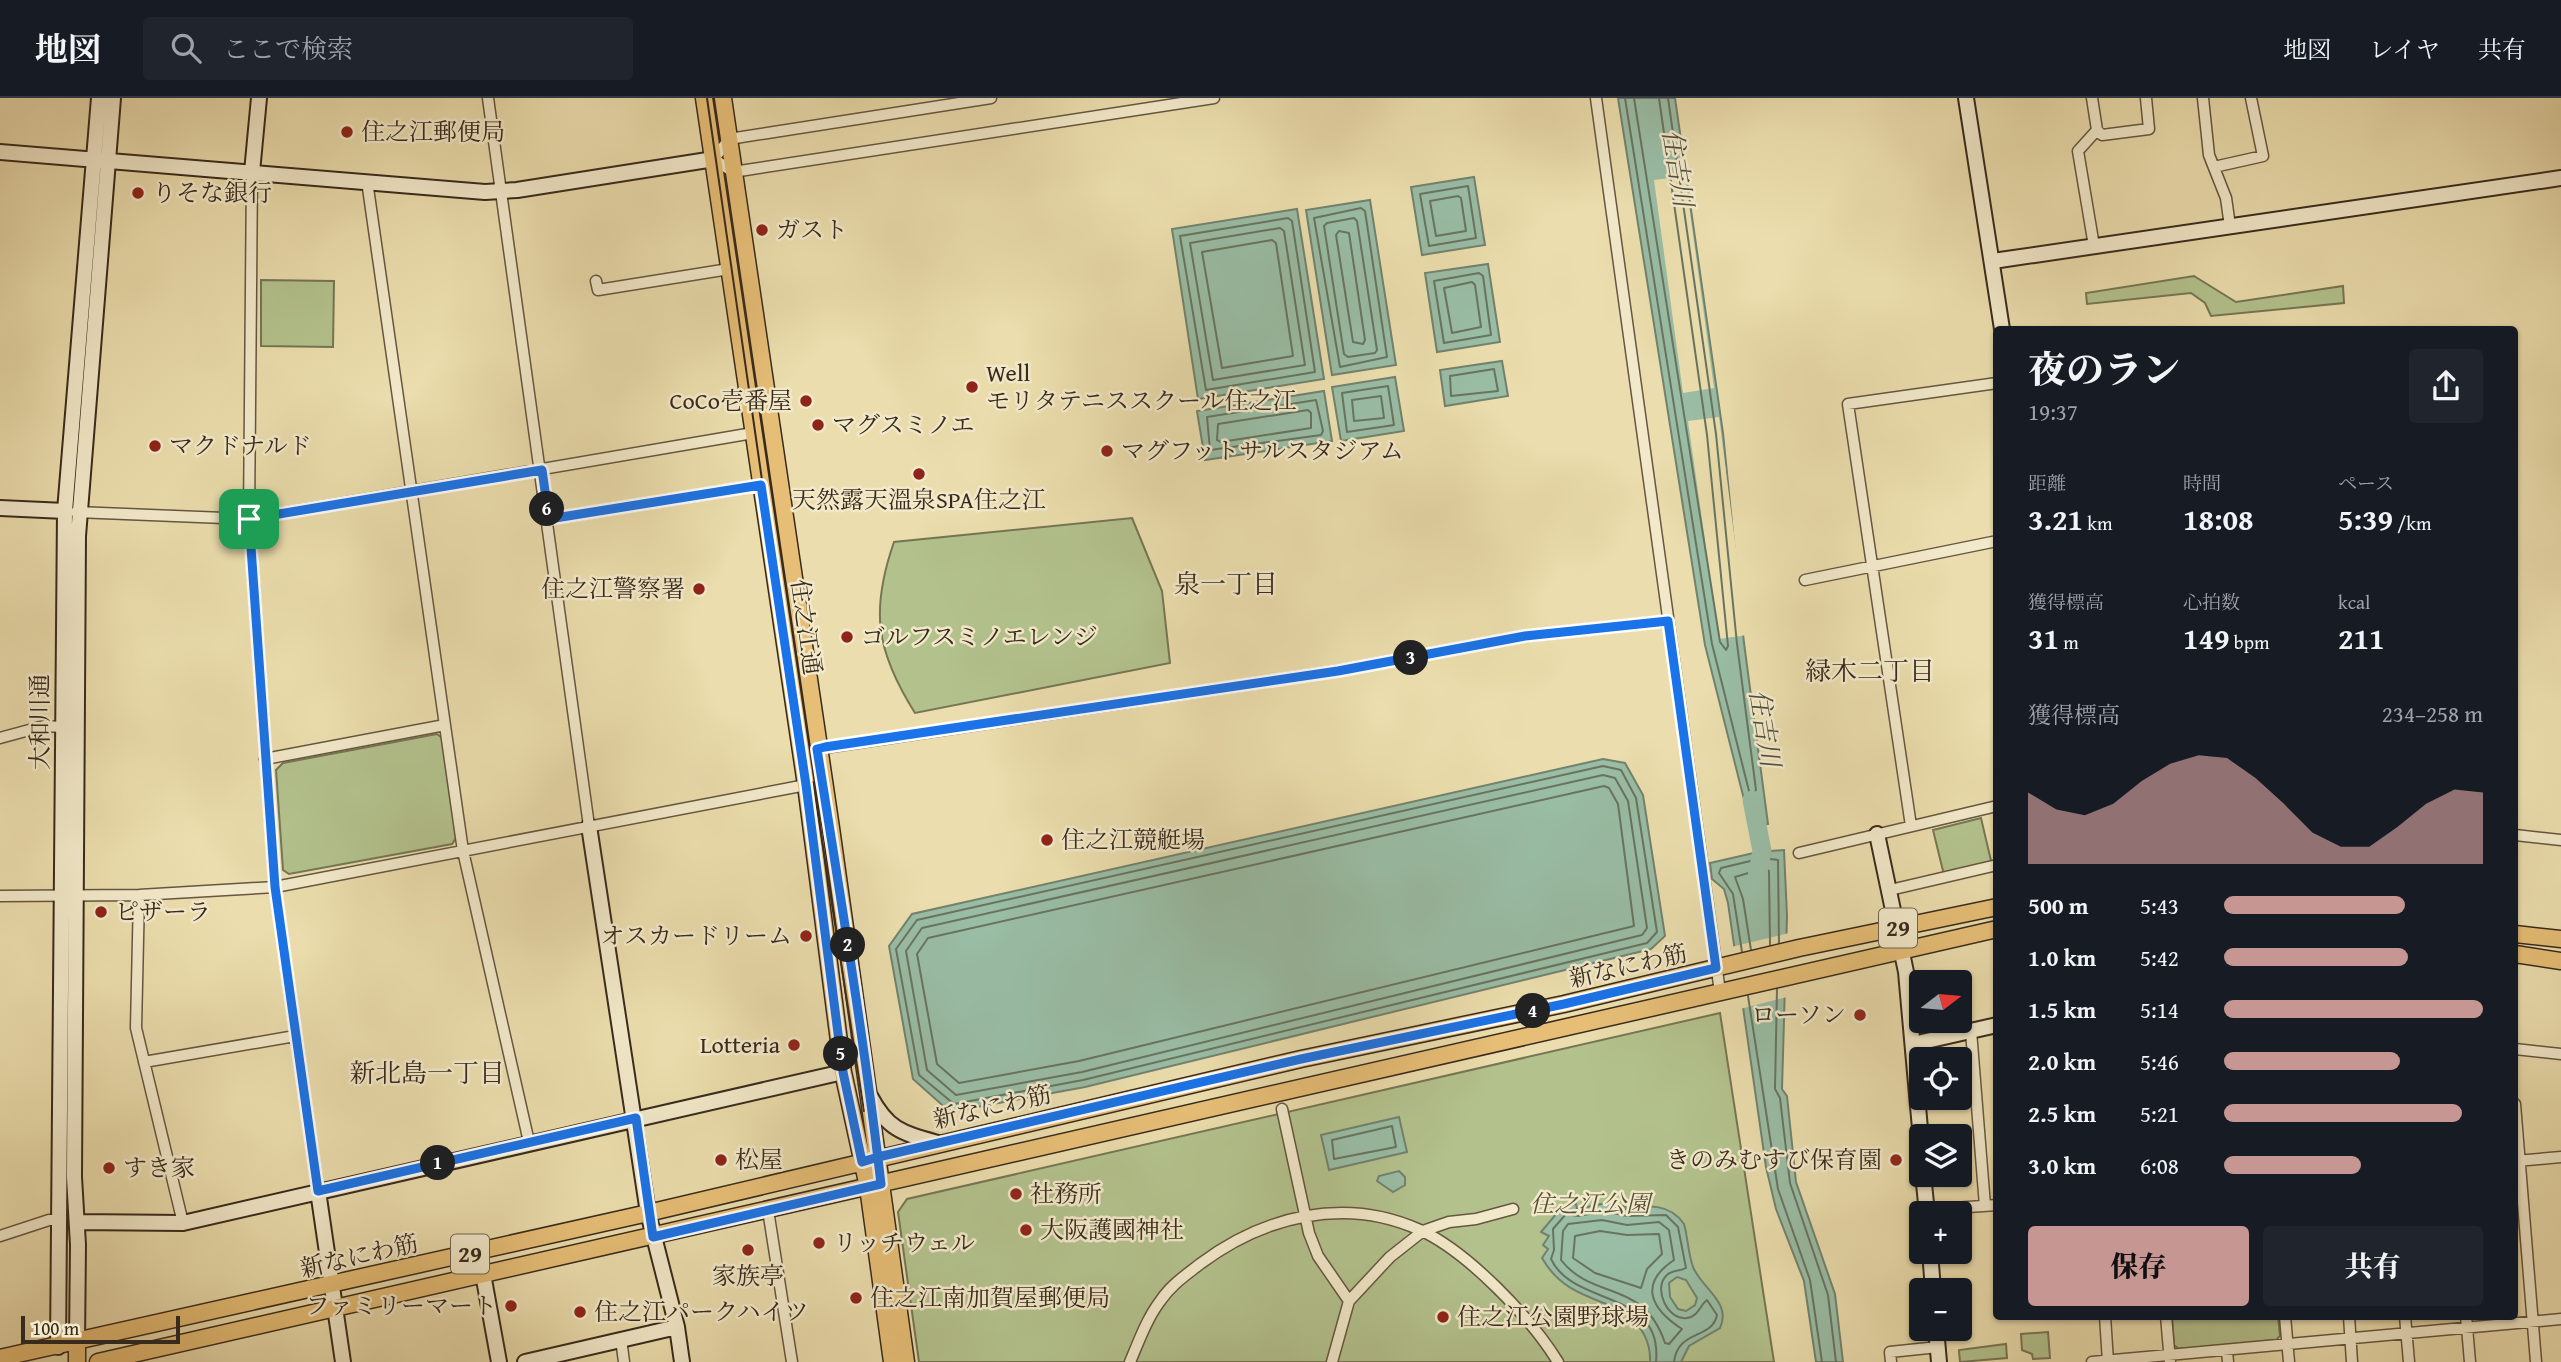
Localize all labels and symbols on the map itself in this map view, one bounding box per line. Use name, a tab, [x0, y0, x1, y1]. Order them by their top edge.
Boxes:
place label: 住之江郵便局	[361, 114, 505, 149]
marker: 住之江郵便局	[339, 124, 355, 140]
water label: 住吉川	[1653, 126, 1704, 212]
place label: りそな銀行	[152, 175, 272, 210]
marker: りそな銀行	[130, 185, 146, 201]
place label: ガスト	[776, 212, 848, 247]
marker: ガスト	[754, 222, 770, 238]
place label: Well モリタテニススクール住之江	[986, 355, 1297, 418]
marker: Well モリタテニススクール住之江	[964, 379, 980, 395]
place label: CoCo壱番屋	[669, 383, 792, 418]
marker: CoCo壱番屋	[798, 393, 814, 409]
place label: マグスミノエ	[832, 407, 975, 442]
marker: マグスミノエ	[810, 417, 826, 433]
place label: マクドナルド	[169, 428, 312, 463]
place label: マグフットサルスタジアム	[1121, 433, 1404, 468]
marker: マクドナルド	[147, 438, 163, 454]
marker: マグフットサルスタジアム	[1099, 443, 1115, 459]
marker: 天然露天溫泉SPA住之江	[911, 466, 927, 482]
place label: 天然露天溫泉SPA住之江	[792, 482, 1046, 517]
pin	[219, 489, 279, 549]
pin: 6	[530, 492, 564, 526]
district label: 泉一丁目	[1174, 564, 1278, 603]
place label: 住之江警察署	[541, 571, 685, 606]
street label: 住之江通	[782, 577, 831, 677]
marker: 住之江警察署	[691, 581, 707, 597]
place label: ゴルフスミノエレンジ	[861, 619, 1098, 654]
marker: ゴルフスミノエレンジ	[839, 629, 855, 645]
pin: 3	[1394, 640, 1428, 676]
district label: 緑木二丁目	[1805, 651, 1935, 690]
street label: 大和川通	[22, 674, 57, 770]
water label: 住吉川	[1740, 686, 1791, 772]
place label: 住之江競艇場	[1061, 822, 1205, 857]
marker: 住之江競艇場	[1039, 832, 1055, 848]
place label: ピザーラ	[115, 894, 211, 929]
marker: ピザーラ	[93, 904, 109, 920]
road number: 29	[1879, 908, 1917, 948]
place label: オスカードリーム	[600, 918, 792, 953]
marker: オスカードリーム	[798, 928, 814, 944]
pin: 2	[830, 928, 866, 962]
street label: 新なにわ筋	[1565, 935, 1690, 996]
north arrow	[1909, 970, 1972, 1032]
pin: 4	[1516, 993, 1550, 1028]
place label: ローソン	[1751, 997, 1846, 1032]
marker: ローソン	[1852, 1007, 1868, 1023]
place label: Lotteria	[700, 1027, 781, 1062]
marker: Lotteria	[786, 1037, 802, 1053]
pin: 5	[824, 1037, 858, 1072]
district label: 新北島一丁目	[349, 1053, 505, 1092]
street label: 新なにわ筋	[929, 1076, 1054, 1137]
place label: 松屋	[735, 1142, 783, 1177]
place label: きのみむすび保育園	[1666, 1142, 1882, 1177]
pin: 1	[420, 1146, 456, 1180]
place label: すき家	[123, 1150, 195, 1185]
marker: 松屋	[713, 1152, 729, 1168]
marker: きのみむすび保育園	[1888, 1152, 1904, 1168]
marker: すき家	[101, 1160, 117, 1176]
place label: 社務所	[1030, 1176, 1102, 1211]
marker: 社務所	[1008, 1186, 1024, 1202]
park label: 住之江公園	[1530, 1186, 1654, 1221]
place label: 大阪護國神社	[1040, 1212, 1184, 1247]
marker: 大阪護國神社	[1018, 1222, 1034, 1238]
street label: 新なにわ筋	[296, 1225, 421, 1286]
place label: リッチウェル	[833, 1225, 975, 1260]
road number: 29	[451, 1234, 489, 1274]
marker: リッチウェル	[811, 1235, 827, 1251]
marker: 家族亭	[740, 1242, 756, 1258]
place label: 家族亭	[712, 1258, 784, 1293]
place label: 住之江南加賀屋郵便局	[870, 1280, 1110, 1315]
place label: ファミリーマート	[305, 1288, 497, 1323]
marker: 住之江南加賀屋郵便局	[848, 1290, 864, 1306]
place label: 住之江パークハイツ	[594, 1294, 809, 1329]
marker: ファミリーマート	[503, 1298, 519, 1314]
place label: 住之江公園野球場	[1457, 1299, 1649, 1334]
marker: 住之江パークハイツ	[572, 1304, 588, 1320]
marker: 住之江公園野球場	[1435, 1309, 1451, 1325]
scale bar	[21, 1313, 180, 1345]

